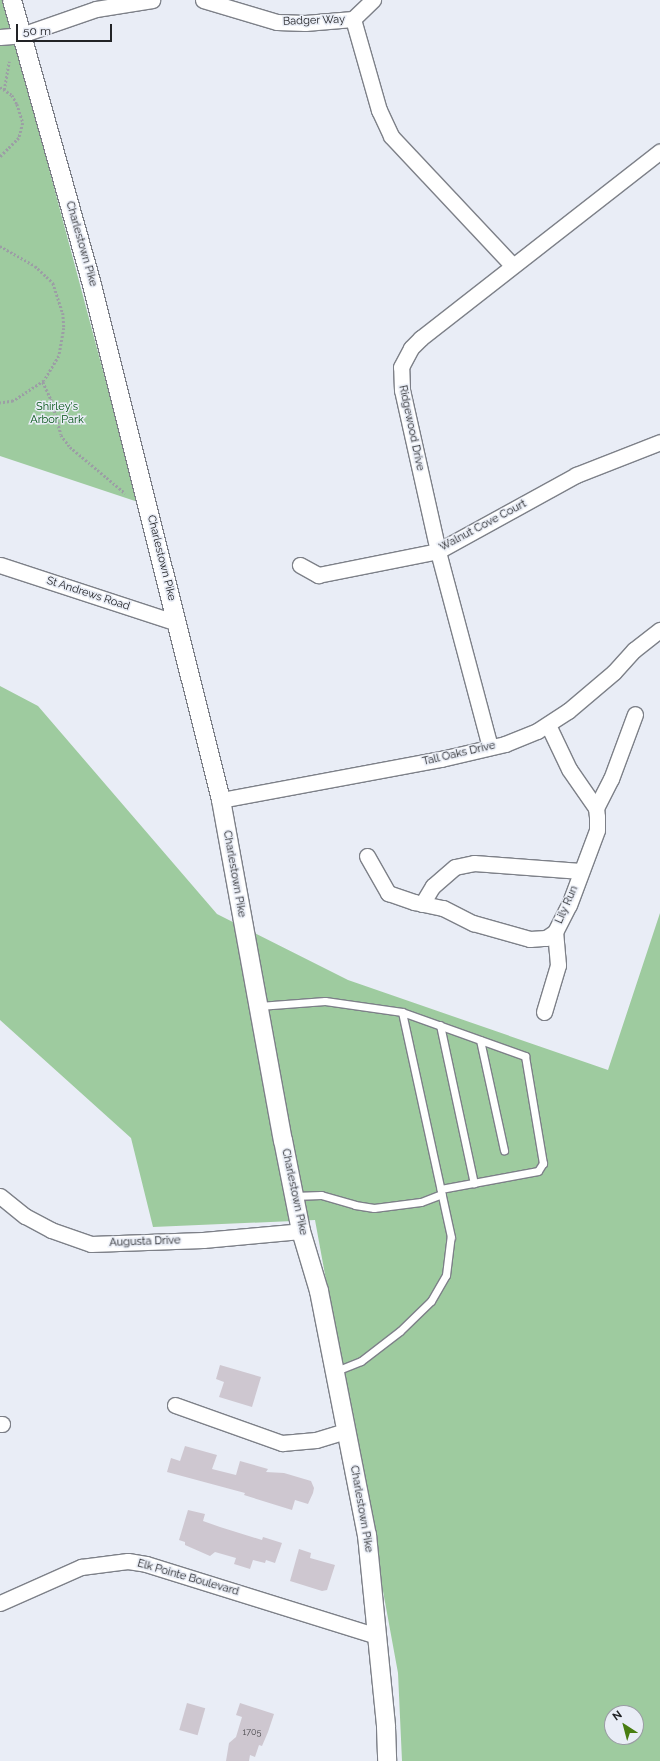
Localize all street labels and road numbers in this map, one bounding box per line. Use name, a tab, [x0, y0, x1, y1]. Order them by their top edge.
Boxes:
street label: Badger Way	[282, 13, 346, 29]
street label: Charlestown Pike	[63, 200, 99, 288]
street label: Ridgewood Drive	[395, 384, 427, 472]
street label: Walnut Cove Court	[437, 498, 529, 554]
street label: Charlestown Pike	[144, 514, 178, 602]
street label: St Andrews Road	[45, 574, 131, 614]
street label: Tall Oaks Drive	[421, 739, 497, 769]
street label: Charlestown Pike	[220, 830, 248, 918]
street label: Lily Run	[553, 884, 581, 926]
street label: Charlestown Pike	[278, 1148, 310, 1236]
street label: Augusta Drive	[109, 1234, 181, 1250]
street label: Charlestown Pike	[347, 1465, 375, 1553]
street label: Elk Pointe Boulevard	[136, 1557, 240, 1599]

